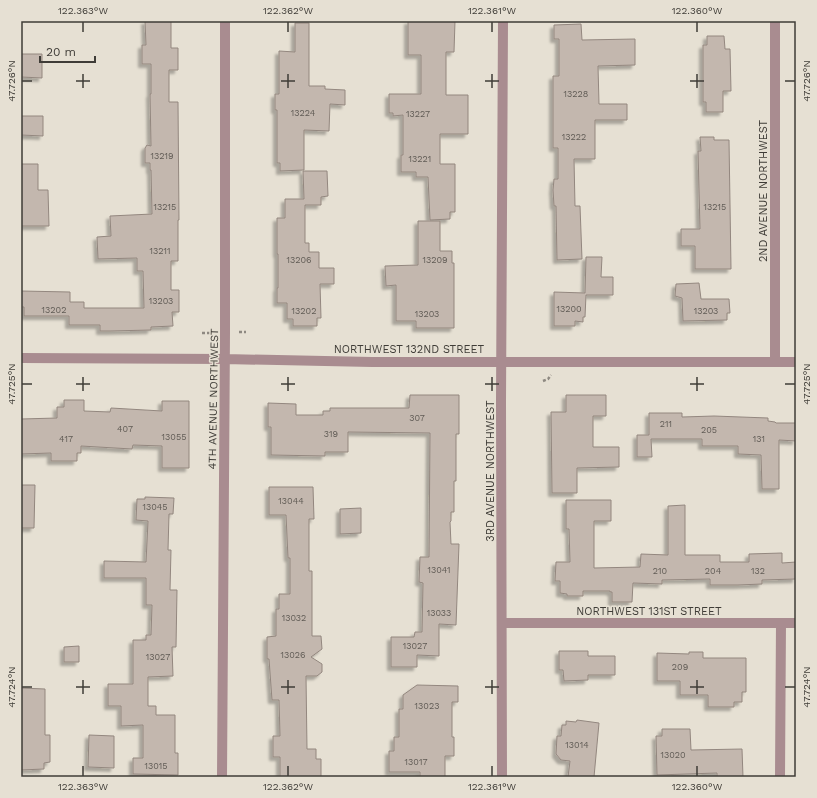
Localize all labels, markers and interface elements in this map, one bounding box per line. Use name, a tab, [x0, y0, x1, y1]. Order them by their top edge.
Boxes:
text: 122.363°W	[58, 5, 108, 16]
text: 122.362°W	[263, 5, 313, 16]
text: 122.361°W	[468, 5, 517, 16]
text: 122.360°W	[672, 5, 723, 16]
scale bar	[40, 38, 95, 64]
text: 20 m	[46, 45, 76, 59]
text: 47.726°N	[6, 60, 17, 102]
text: 47.726°N	[801, 60, 812, 102]
house number: 13228	[564, 89, 588, 99]
house number: 13224	[291, 108, 316, 118]
house number: 13227	[406, 109, 430, 119]
street label: 2ND AVENUE NORTHWEST	[757, 120, 770, 262]
house number: 13222	[562, 132, 586, 142]
house number: 13219	[150, 151, 174, 161]
house number: 13221	[409, 154, 431, 164]
house number: 13215	[154, 202, 176, 212]
house number: 13215	[704, 202, 726, 212]
house number: 13211	[149, 246, 171, 256]
house number: 13206	[286, 255, 312, 265]
house number: 13209	[422, 255, 448, 265]
house number: 13203	[149, 296, 173, 306]
house number: 13200	[556, 304, 582, 314]
house number: 13202	[42, 305, 66, 315]
house number: 13202	[292, 306, 316, 316]
house number: 13203	[694, 306, 718, 316]
house number: 13203	[415, 309, 439, 319]
street label: 4TH AVENUE NORTHWEST	[206, 328, 221, 470]
street label: NORTHWEST 132ND STREET	[334, 343, 485, 356]
text: 47.725°N	[6, 363, 17, 405]
text: 47.725°N	[801, 363, 812, 405]
street label: 3RD AVENUE NORTHWEST	[484, 400, 497, 542]
house number: 307	[409, 413, 425, 423]
house number: 211	[660, 419, 672, 429]
house number: 407	[117, 424, 133, 434]
house number: 205	[701, 425, 717, 435]
house number: 319	[324, 429, 338, 439]
house number: 13055	[162, 432, 186, 442]
house number: 417	[59, 434, 73, 444]
house number: 131	[753, 434, 765, 444]
house number: 13044	[278, 496, 304, 506]
house number: 13045	[142, 502, 168, 512]
house number: 13041	[427, 565, 451, 575]
house number: 210	[653, 566, 668, 576]
house number: 204	[705, 566, 722, 576]
house number: 132	[751, 566, 765, 576]
street label: NORTHWEST 131ST STREET	[576, 605, 722, 618]
house number: 13033	[427, 608, 451, 618]
house number: 13032	[282, 613, 306, 623]
house number: 13027	[403, 641, 427, 651]
house number: 13026	[280, 650, 306, 660]
house number: 13027	[146, 652, 170, 662]
house number: 209	[672, 662, 688, 672]
text: 47.724°N	[6, 666, 17, 708]
text: 47.724°N	[801, 666, 812, 708]
house number: 13023	[415, 701, 439, 711]
house number: 13014	[565, 740, 589, 750]
house number: 13020	[660, 750, 686, 760]
house number: 13017	[405, 757, 427, 767]
house number: 13015	[144, 761, 168, 771]
text: 122.363°W	[58, 781, 108, 792]
text: 122.362°W	[263, 781, 313, 792]
text: 122.361°W	[468, 781, 517, 792]
text: 122.360°W	[672, 781, 723, 792]

